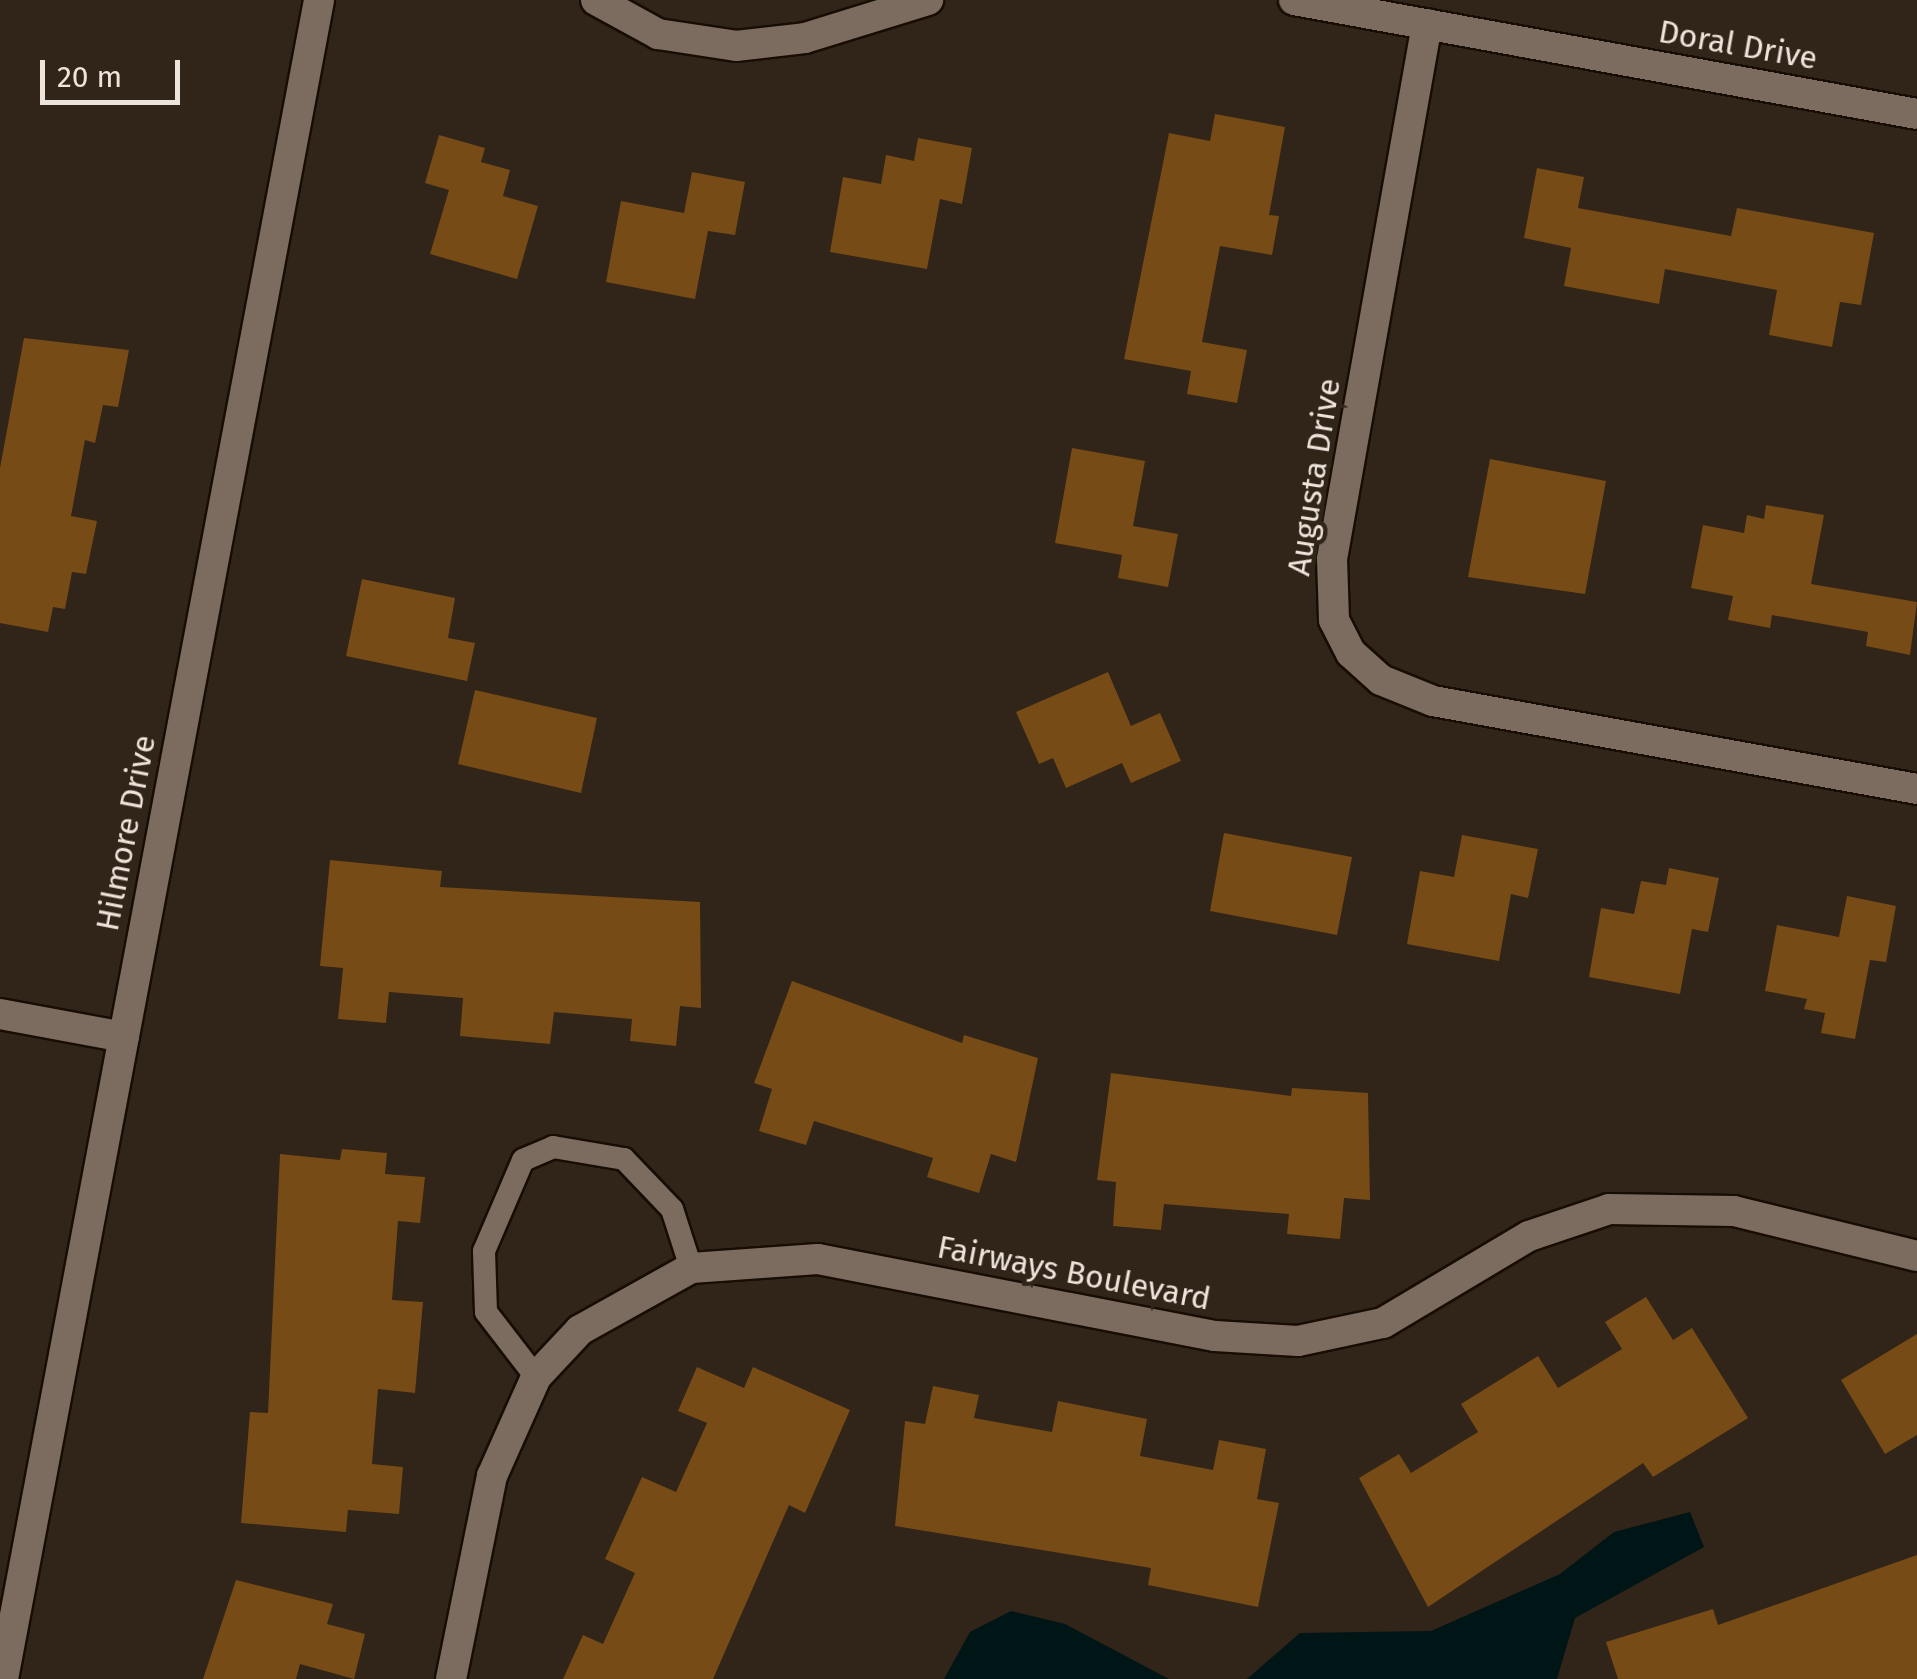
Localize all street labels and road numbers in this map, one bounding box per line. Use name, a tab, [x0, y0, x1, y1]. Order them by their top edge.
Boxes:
street label: Doral Drive	[1656, 12, 1820, 78]
street label: Augusta Drive	[1279, 376, 1349, 578]
street label: Hilmore Drive	[88, 732, 164, 934]
street label: Fairways Boulevard	[934, 1228, 1214, 1318]

